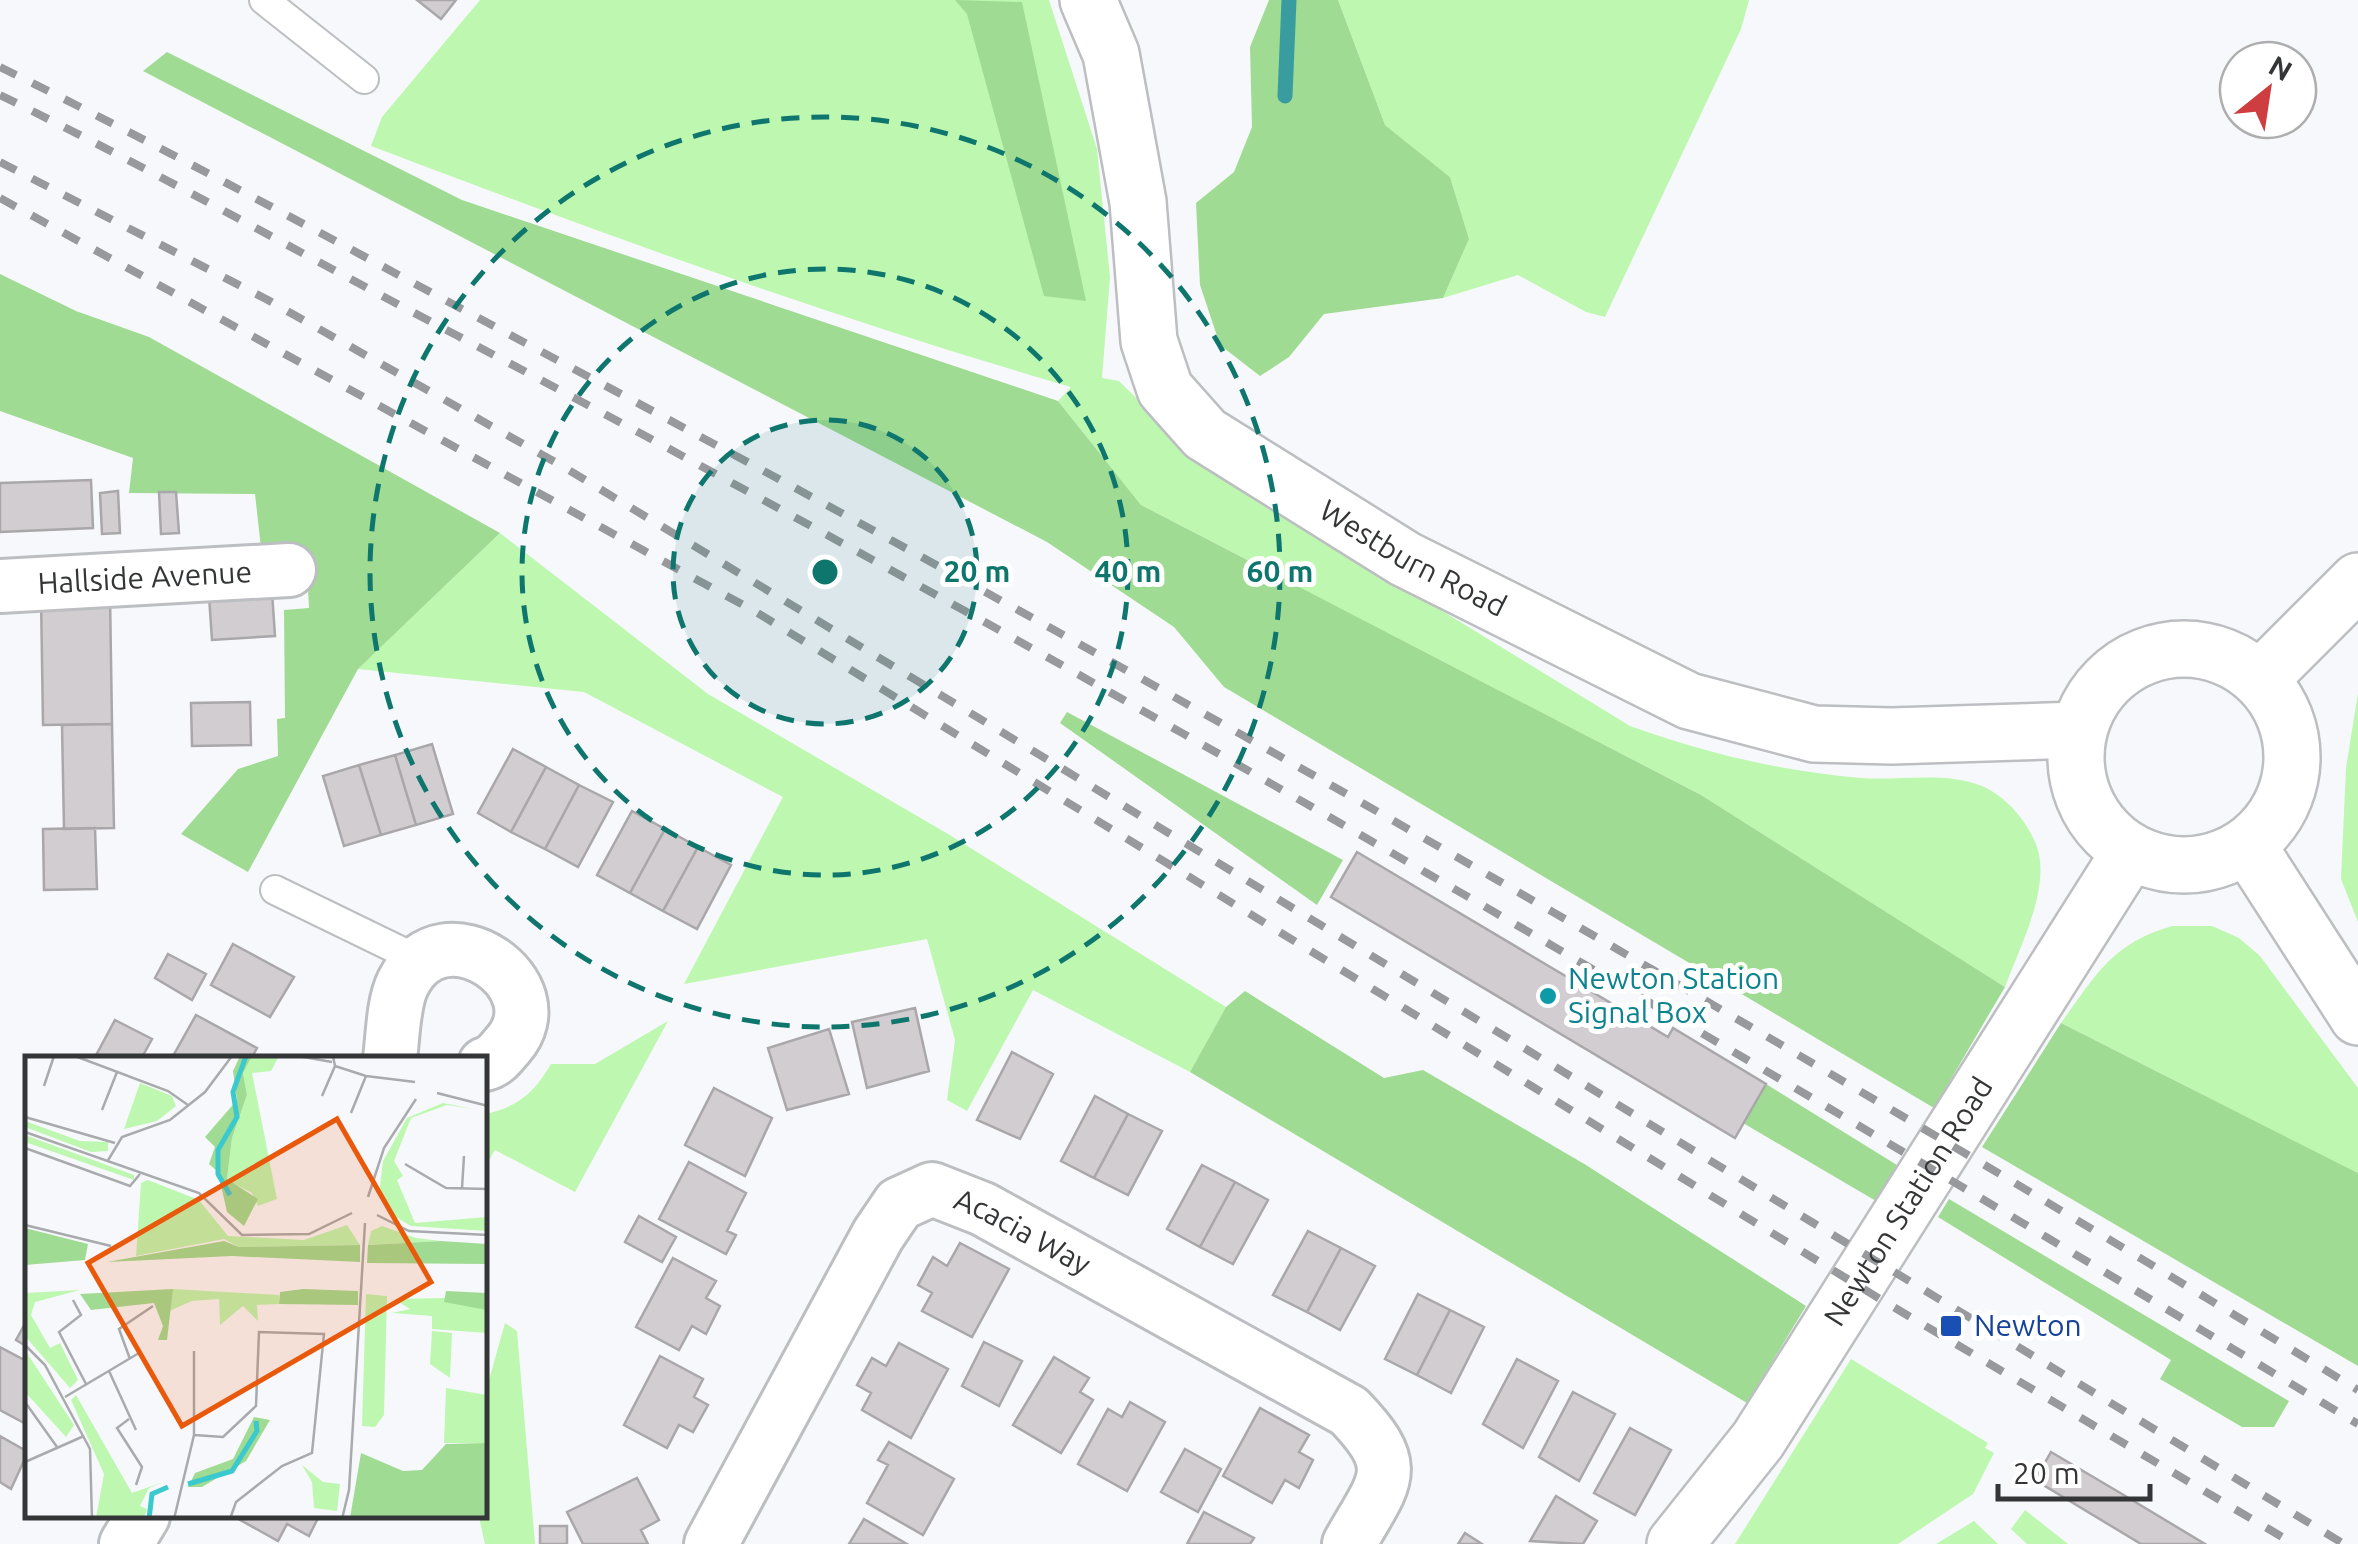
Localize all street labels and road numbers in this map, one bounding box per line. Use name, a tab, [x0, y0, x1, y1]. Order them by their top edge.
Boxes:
street label: Westburn Road	[1314, 492, 1512, 623]
street label: Hallside Avenue	[37, 554, 253, 600]
street label: Newton Station Road	[1817, 1071, 1999, 1332]
street label: Acacia Way	[950, 1182, 1097, 1281]

